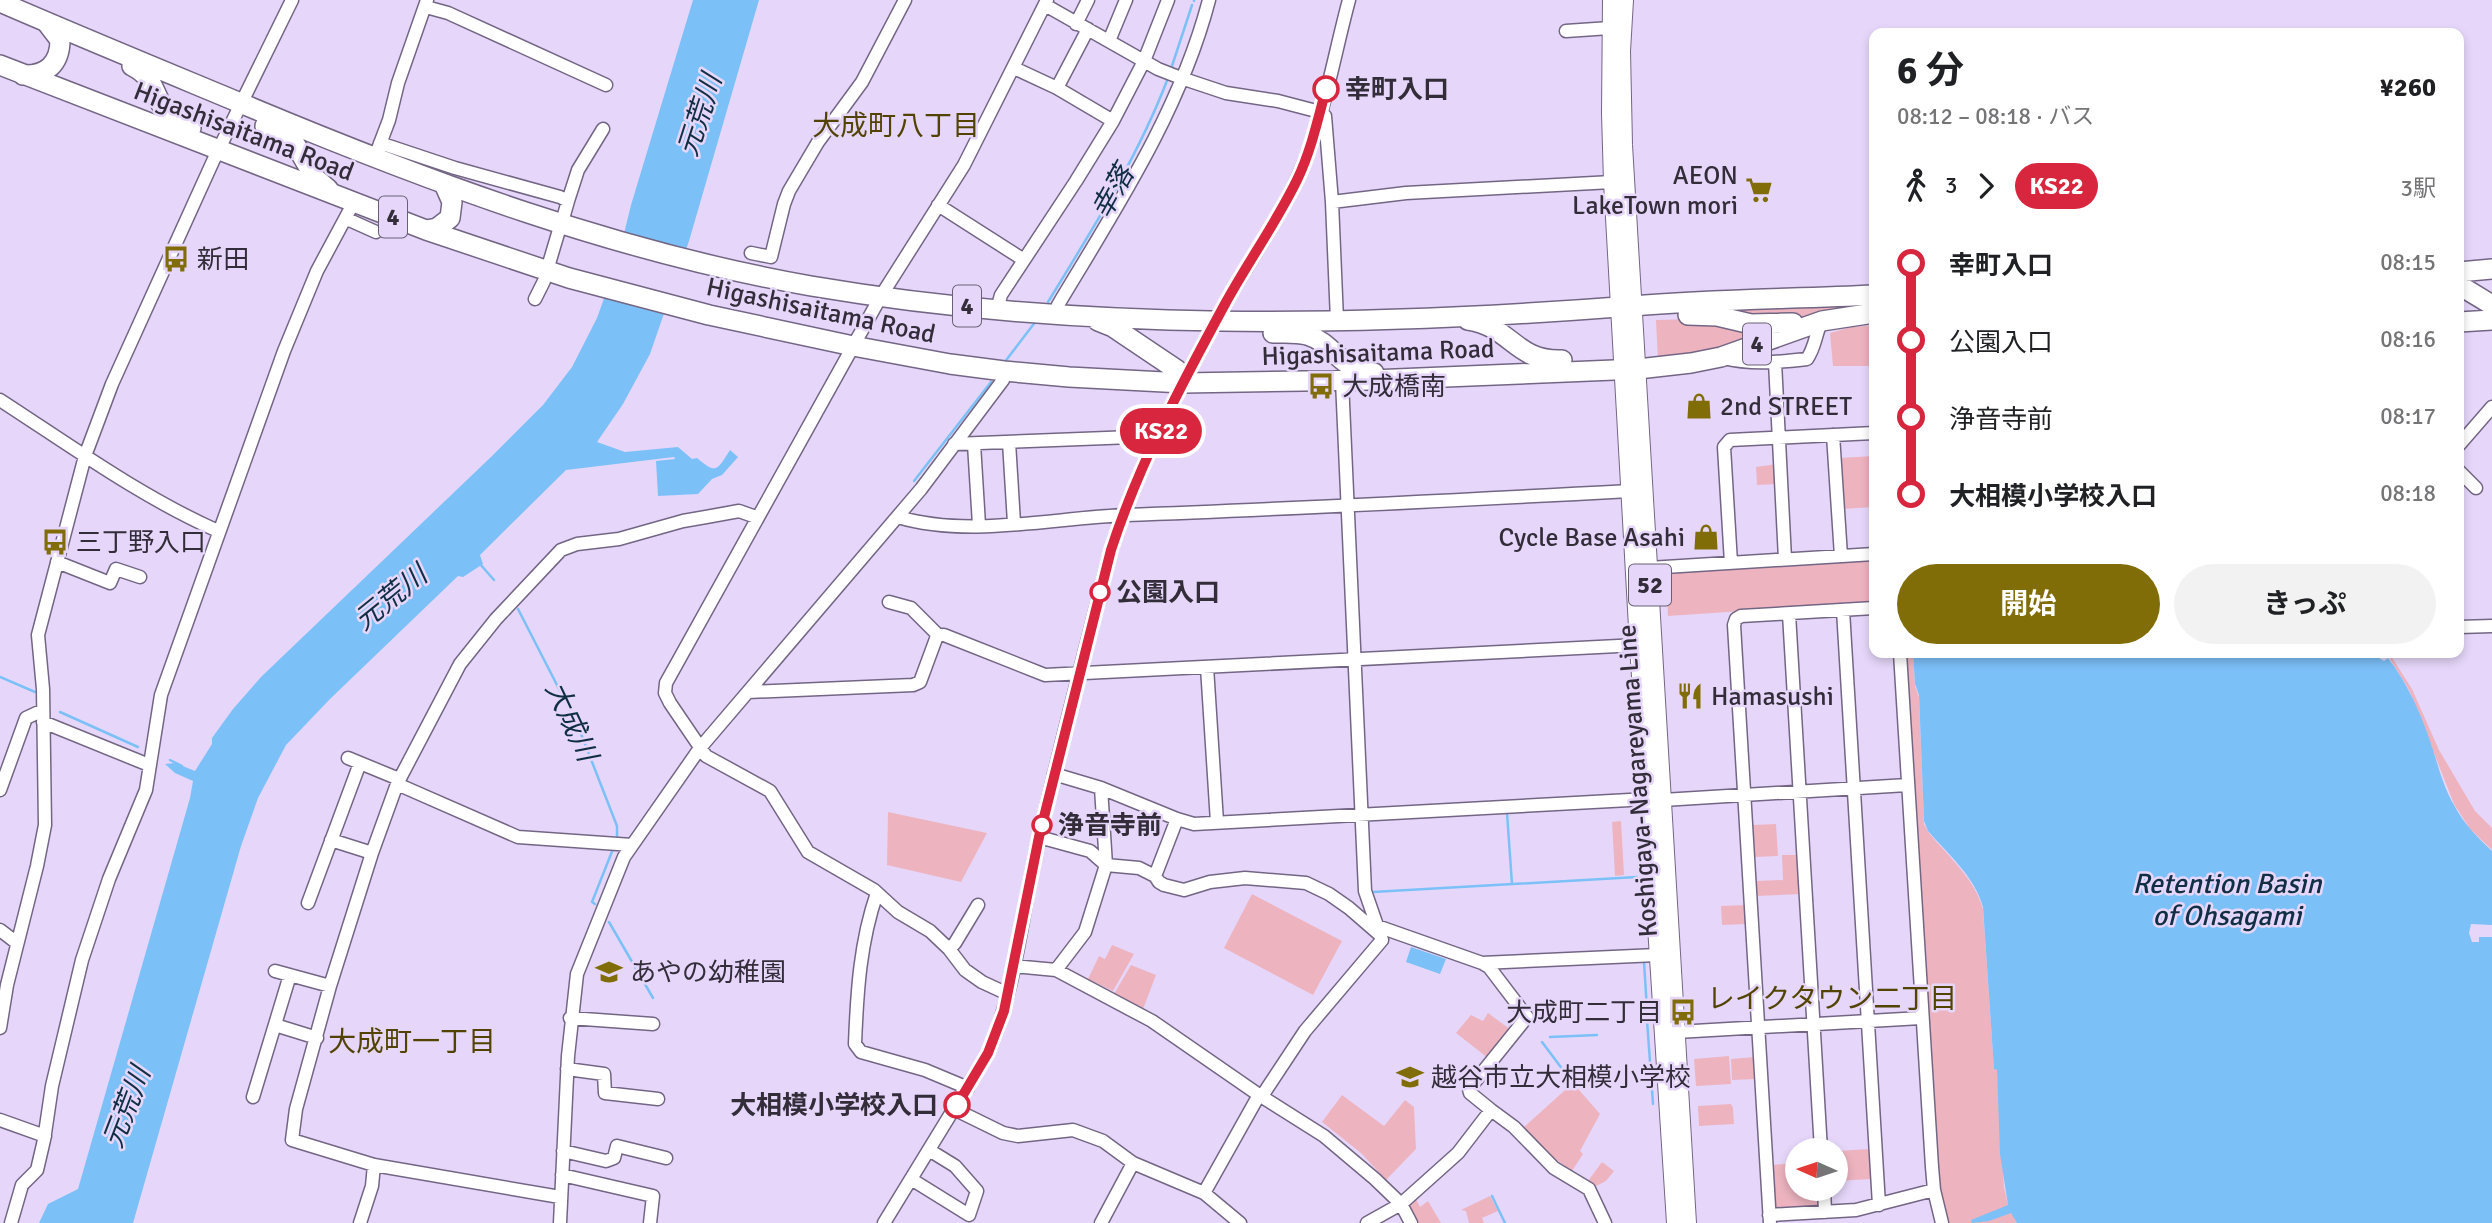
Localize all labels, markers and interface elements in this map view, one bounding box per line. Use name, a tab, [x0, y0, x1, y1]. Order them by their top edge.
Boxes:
text: 6 分	[1897, 47, 1964, 94]
water label: 元荒川	[671, 67, 730, 161]
text: ¥260	[2380, 72, 2436, 104]
place label: 幸町入口	[1345, 74, 1449, 106]
street label: Higashisaitama Road	[129, 75, 358, 189]
marker: 幸町入口	[1313, 76, 1339, 102]
text: 08:12 – 08:18 · バス	[1897, 102, 2094, 131]
district label: 大成町八丁目	[812, 109, 980, 143]
water label: 幸落	[1084, 156, 1143, 225]
place label: AEON LakeTown mori	[1572, 160, 1738, 222]
icon: walk	[1897, 167, 1935, 205]
icon: forward	[1967, 167, 2005, 205]
text: 3	[1945, 171, 1957, 200]
text: KS22	[2029, 171, 2084, 201]
text: 3駅	[2401, 174, 2436, 203]
supermarket icon: AEON LakeTown mori	[1744, 175, 1774, 205]
road number: 4	[379, 196, 407, 238]
bus stop icon: 新田	[161, 244, 191, 274]
place label: 新田	[197, 244, 249, 276]
text: 08:15	[2380, 248, 2436, 277]
text: 幸町入口	[1949, 250, 2053, 282]
street label: Higashisaitama Road	[703, 271, 938, 351]
road number: 4	[953, 286, 981, 326]
road number: 4	[1743, 324, 1771, 365]
text: 08:16	[2380, 325, 2436, 354]
text: 公園入口	[1949, 327, 2053, 359]
street label: Higashisaitama Road	[1261, 333, 1495, 373]
bus stop icon: 大成橋南	[1306, 371, 1336, 401]
place label: 大成橋南	[1342, 371, 1446, 403]
shop icon: 2nd STREET	[1684, 391, 1714, 421]
place label: 2nd STREET	[1720, 391, 1852, 423]
text: 08:17	[2380, 402, 2436, 431]
text: 浄音寺前	[1949, 404, 2053, 436]
line badge: KS22	[1112, 408, 1210, 454]
text: KS22	[1134, 416, 1188, 446]
text: 08:18	[2380, 479, 2436, 508]
text: 大相模小学校入口	[1949, 481, 2157, 513]
place label: Cycle Base Asahi	[1498, 522, 1685, 554]
shop icon: Cycle Base Asahi	[1691, 522, 1721, 552]
bus stop icon: 三丁野入口	[40, 527, 70, 557]
place label: 三丁野入口	[76, 527, 206, 559]
water label: 元荒川	[347, 556, 436, 637]
road number: 52	[1629, 564, 1671, 606]
button: 開始	[1897, 564, 2160, 644]
button: きっぷ	[2174, 564, 2436, 644]
place label: 公園入口	[1116, 577, 1220, 609]
marker: 公園入口	[1090, 582, 1110, 602]
street label: Koshigaya-Nagareyama Line	[1611, 624, 1665, 938]
water label: 大成川	[538, 676, 606, 769]
restaurant icon: Hamasushi	[1675, 681, 1705, 711]
place label: Hamasushi	[1711, 681, 1834, 713]
place label: 浄音寺前	[1058, 810, 1162, 842]
marker: 浄音寺前	[1032, 815, 1052, 835]
water label: Retention Basin of Ohsagami	[2132, 867, 2322, 933]
school or university icon: あやの幼稚園	[594, 957, 624, 987]
place label: あやの幼稚園	[630, 957, 786, 989]
district label: レイクタウン二丁目	[1707, 982, 1957, 1016]
place label: 大成町二丁目	[1506, 997, 1662, 1029]
bus stop icon: 大成町二丁目	[1668, 997, 1698, 1027]
district label: 大成町一丁目	[328, 1025, 496, 1059]
water label: 元荒川	[96, 1059, 159, 1153]
school or university icon: 越谷市立大相模小学校	[1395, 1062, 1425, 1092]
place label: 越谷市立大相模小学校	[1431, 1062, 1691, 1094]
place label: 大相模小学校入口	[730, 1090, 938, 1122]
marker: 大相模小学校入口	[944, 1092, 970, 1118]
north arrow	[1785, 1138, 1848, 1200]
map controls	[1785, 1138, 1848, 1201]

